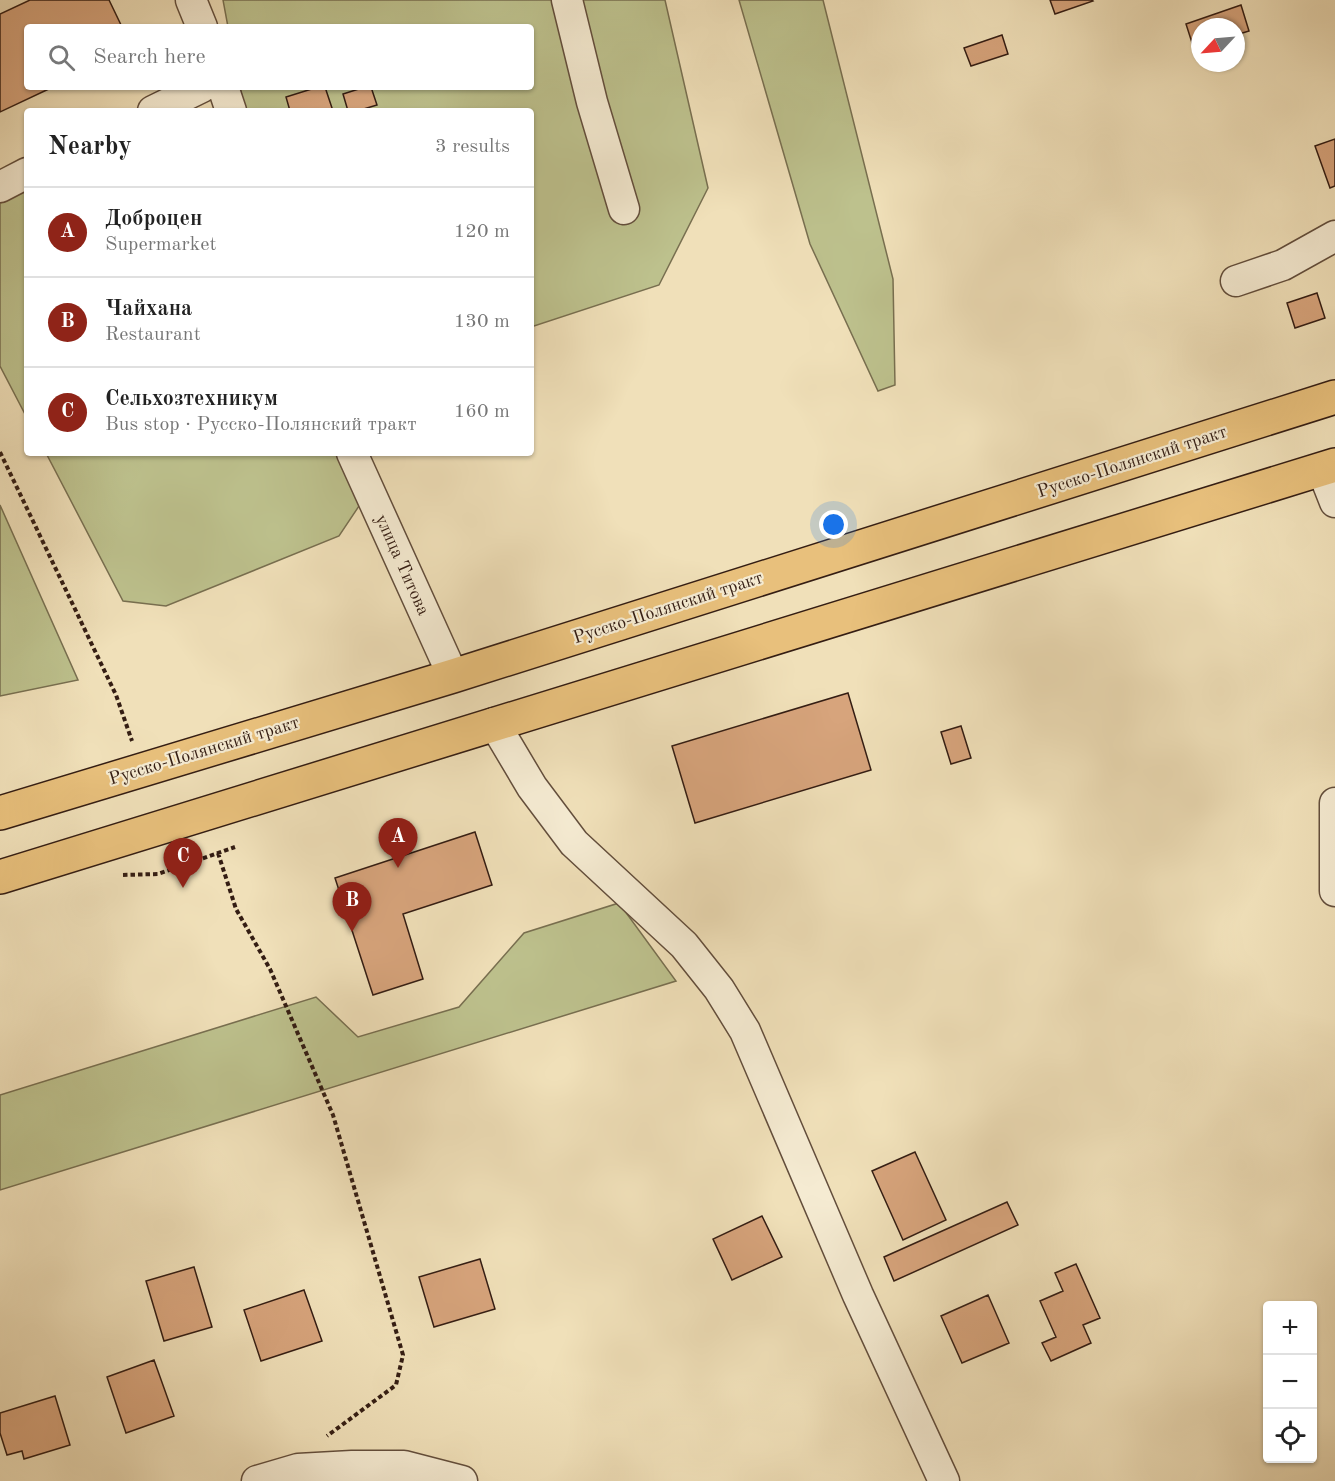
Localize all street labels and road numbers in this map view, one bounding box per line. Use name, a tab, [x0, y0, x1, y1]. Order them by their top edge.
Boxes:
street label: Русско-Полянский тракт	[1035, 423, 1229, 501]
street label: улица Титова	[372, 512, 432, 618]
street label: Русско-Полянский тракт	[571, 569, 765, 647]
street label: Русско-Полянский тракт	[107, 713, 301, 789]

